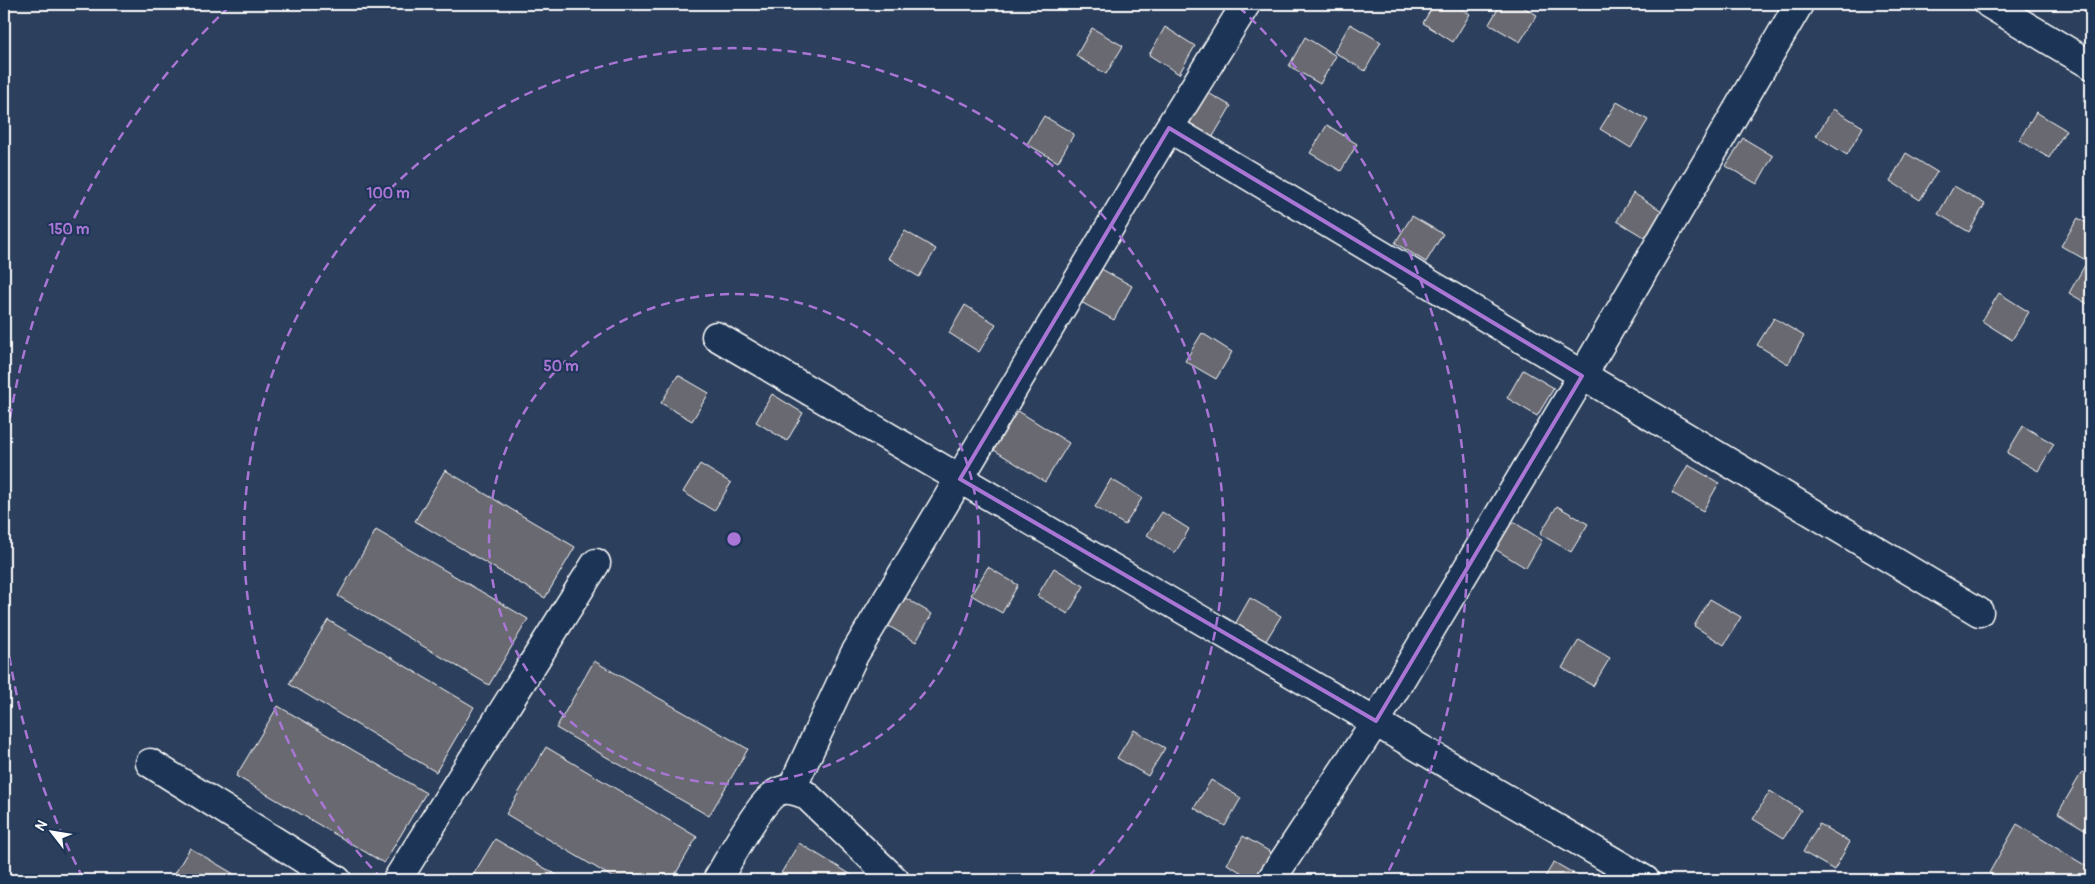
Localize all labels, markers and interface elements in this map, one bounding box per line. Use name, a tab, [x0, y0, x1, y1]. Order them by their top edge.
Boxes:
text: 100 m	[367, 184, 409, 203]
text: 150 m	[49, 220, 89, 239]
text: 50 m	[544, 357, 578, 376]
centre of rings	[725, 530, 743, 548]
north arrow	[28, 806, 78, 856]
text: N	[32, 817, 51, 834]

